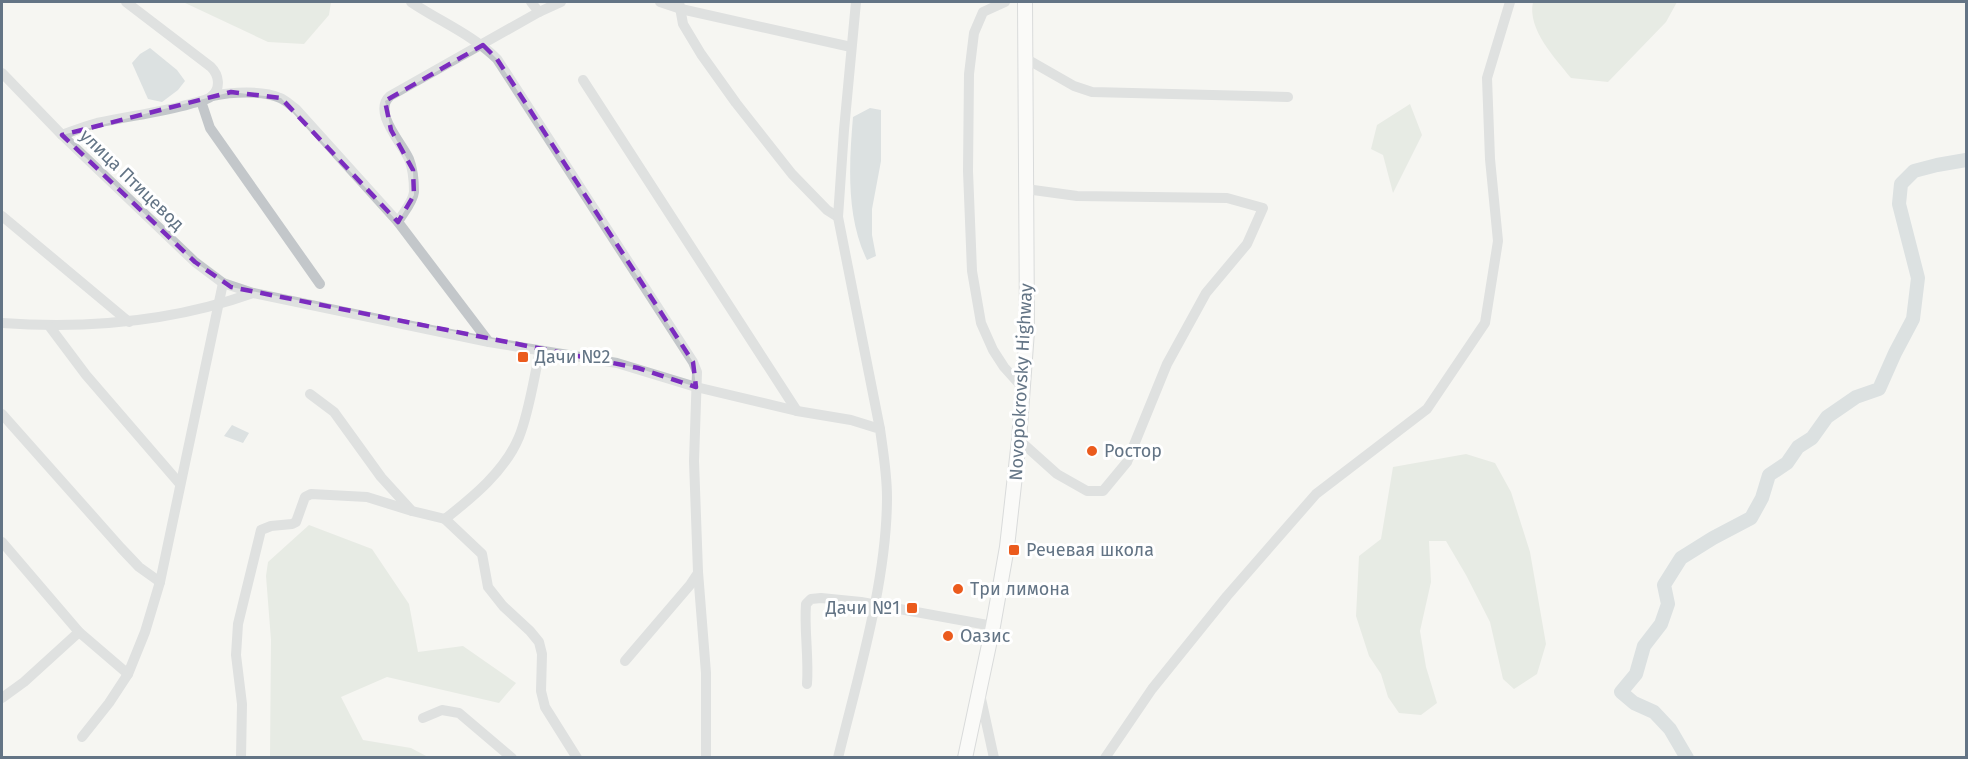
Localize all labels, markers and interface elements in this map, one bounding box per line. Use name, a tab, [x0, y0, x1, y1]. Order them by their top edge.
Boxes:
street label: улица Птицевод	[75, 125, 189, 235]
street label: Novopokrovsky Highway	[1005, 283, 1037, 481]
place label: Дачи №2	[534, 346, 610, 368]
marker: Дачи №2	[516, 350, 530, 364]
place label: Ростор	[1104, 440, 1162, 462]
marker: Ростор	[1085, 444, 1099, 458]
place label: Речевая школа	[1026, 539, 1154, 561]
marker: Речевая школа	[1007, 543, 1021, 557]
place label: Три лимона	[970, 578, 1070, 600]
marker: Три лимона	[951, 582, 965, 596]
place label: Дачи №1	[825, 597, 900, 619]
marker: Дачи №1	[905, 601, 919, 615]
place label: Оазис	[960, 625, 1011, 647]
marker: Оазис	[941, 629, 955, 643]

